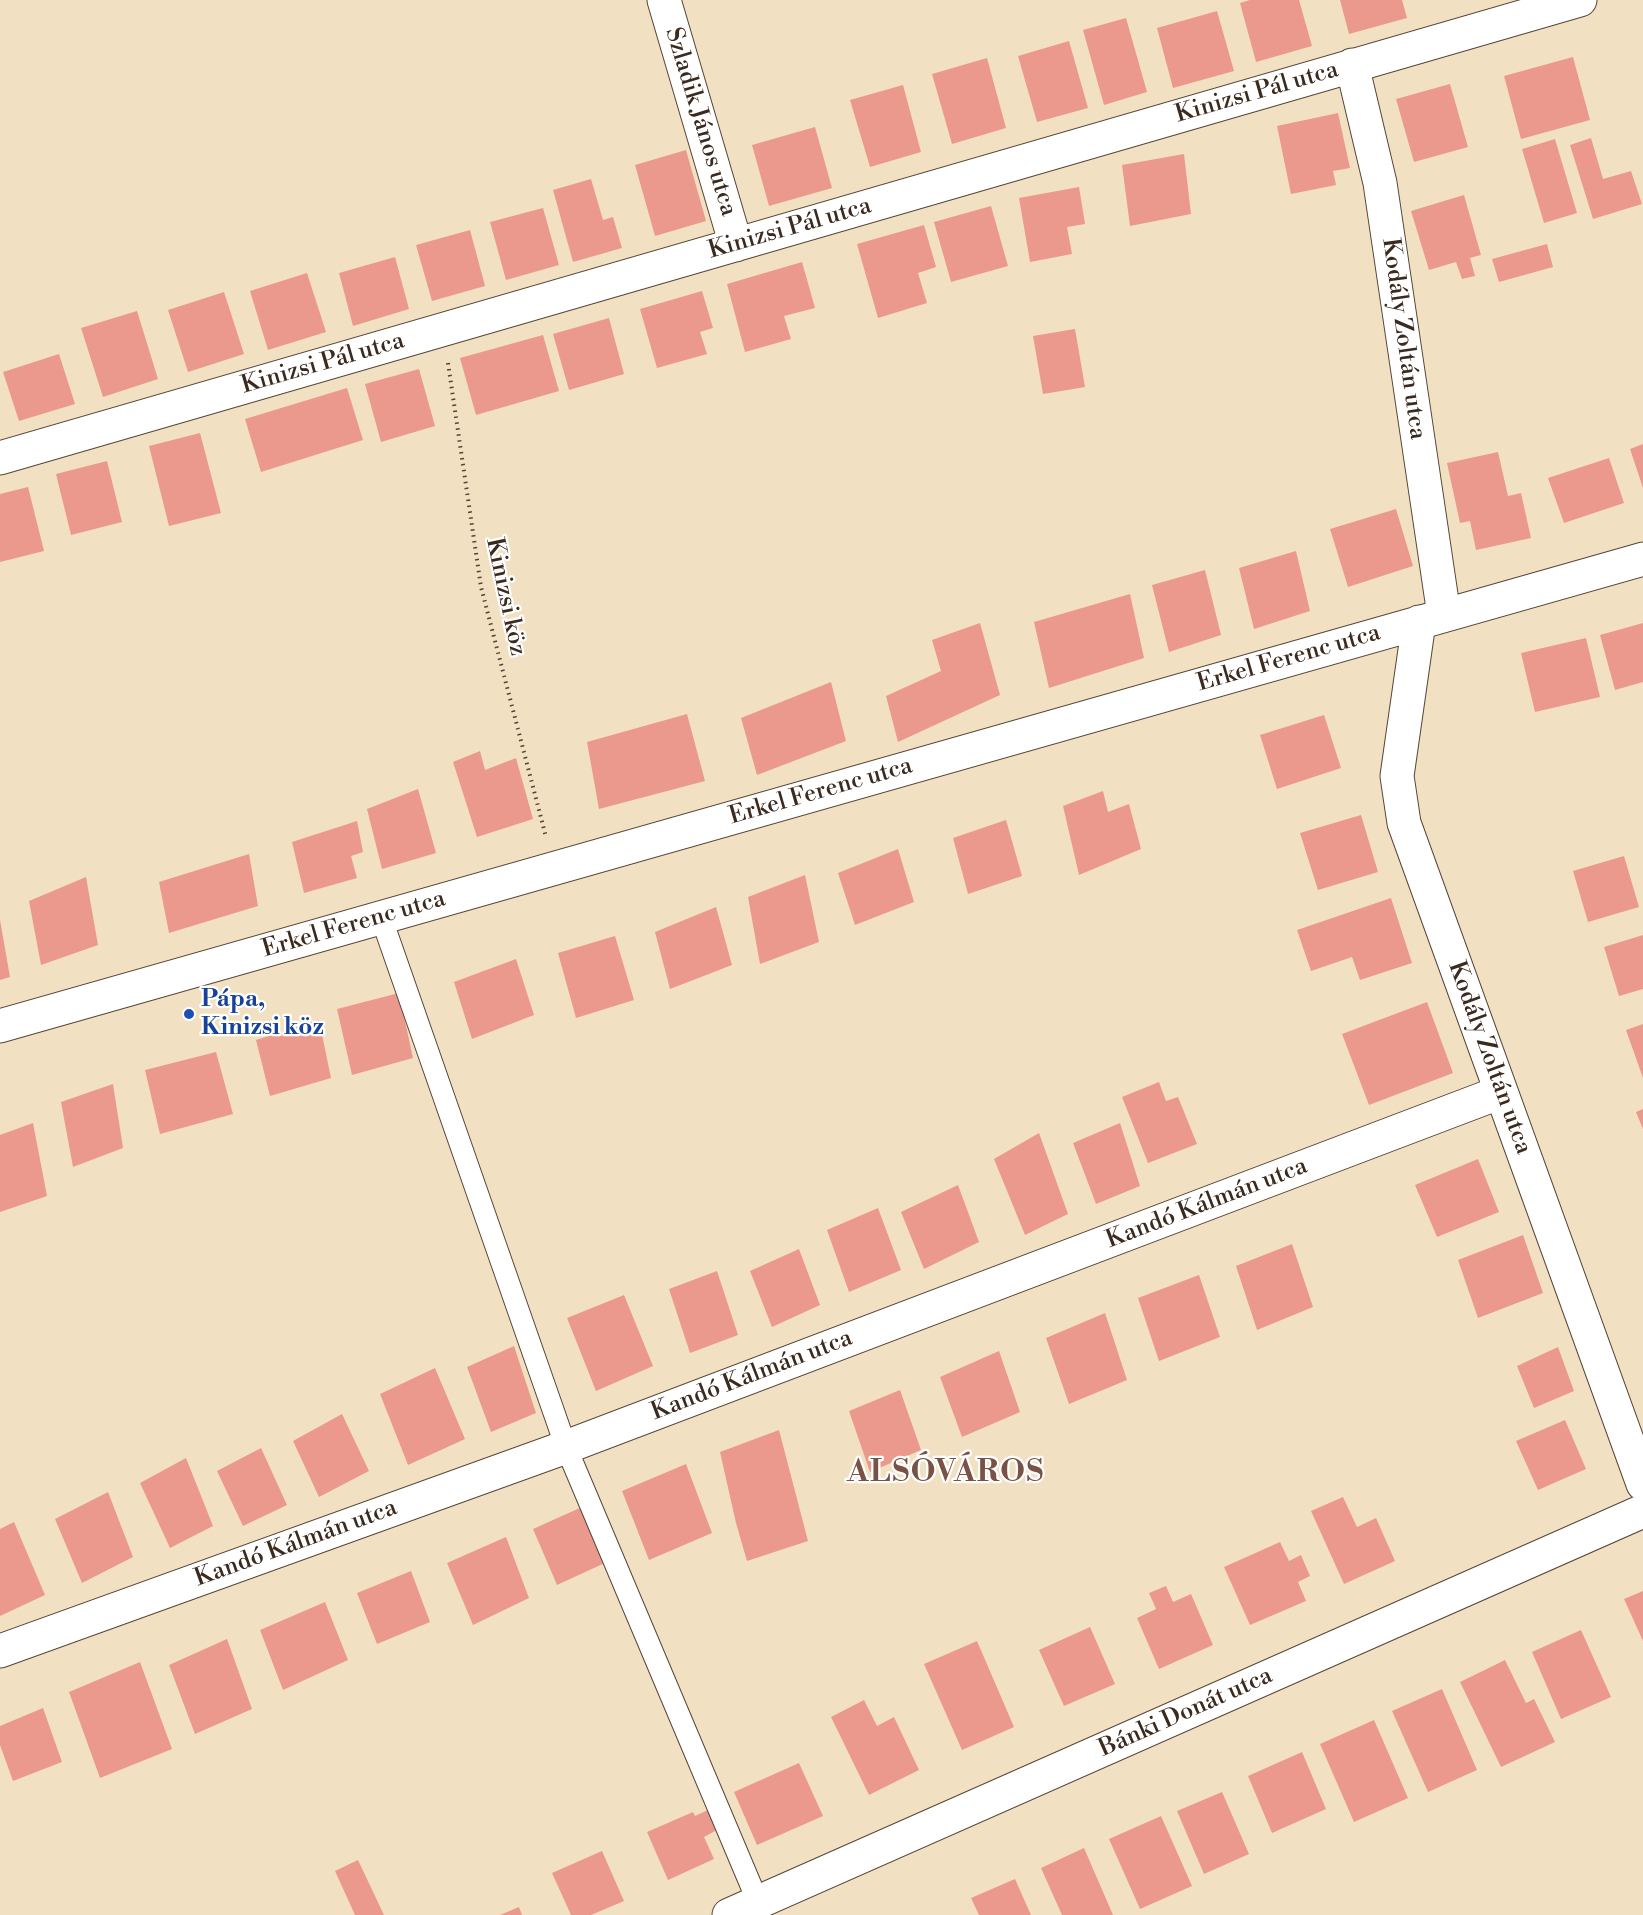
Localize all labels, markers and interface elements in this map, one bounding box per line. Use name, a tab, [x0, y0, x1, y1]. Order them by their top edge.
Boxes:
street label: Szladik János utca	[658, 24, 742, 220]
street label: Kinizsi Pál utca	[1172, 56, 1342, 130]
street label: Kinizsi Pál utca	[705, 192, 875, 266]
street label: Kodály Zoltán utca	[1375, 236, 1431, 442]
street label: Kinizsi Pál utca	[238, 327, 408, 401]
street label: Kinizsi köz	[478, 535, 532, 659]
street label: Erkel Ferenc utca	[1194, 619, 1384, 699]
street label: Erkel Ferenc utca	[726, 752, 916, 832]
street label: Erkel Ferenc utca	[259, 885, 449, 965]
street label: Kodály Zoltán utca	[1441, 958, 1537, 1158]
place label: Pápa, Kinizsi köz	[201, 986, 324, 1042]
marker: Pápa, Kinizsi köz	[182, 1007, 196, 1021]
street label: Kandó Kálmán utca	[1102, 1152, 1312, 1256]
street label: Kandó Kálmán utca	[647, 1324, 857, 1428]
district label: ALSÓVÁROS	[847, 1456, 1045, 1492]
street label: Kandó Kálmán utca	[191, 1494, 401, 1594]
street label: Bánki Donát utca	[1095, 1662, 1277, 1764]

